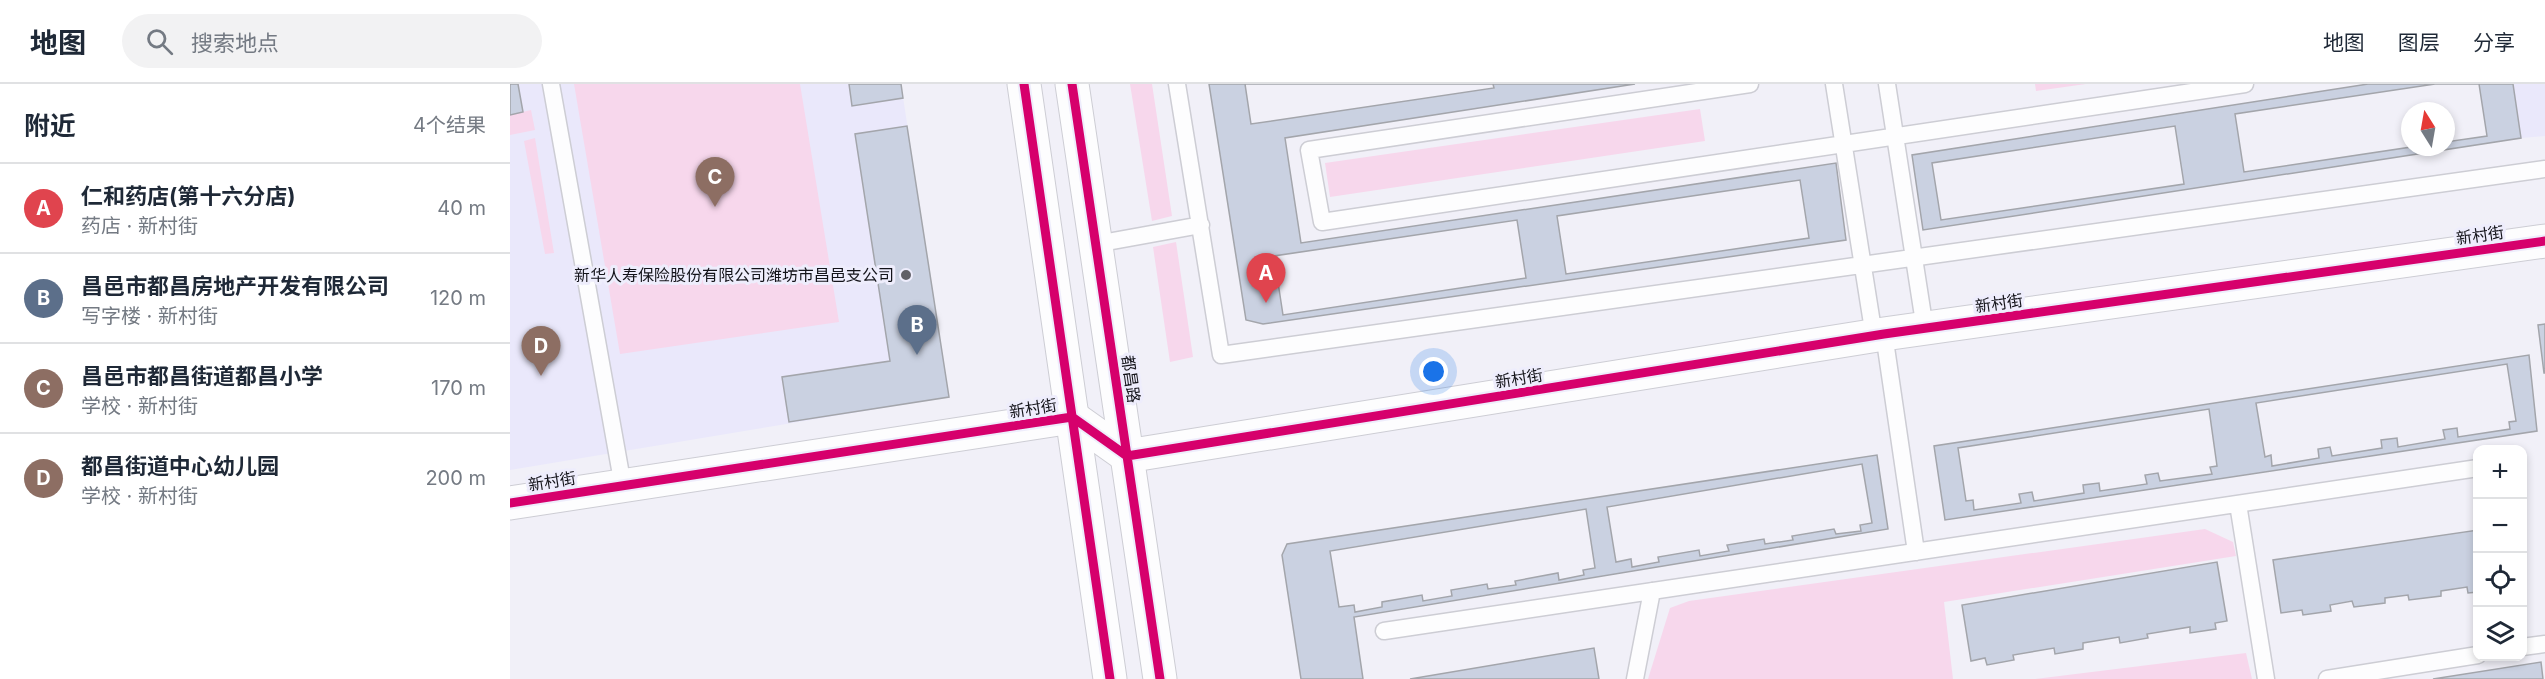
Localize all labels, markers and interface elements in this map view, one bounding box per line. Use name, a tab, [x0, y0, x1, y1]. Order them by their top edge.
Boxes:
search box	[122, 14, 542, 68]
icon: search	[143, 25, 176, 58]
text: 地图	[30, 26, 86, 60]
text: 搜索地点	[191, 30, 279, 56]
text: 地图	[2323, 30, 2365, 55]
text: 图层	[2398, 30, 2440, 55]
text: 分享	[2473, 30, 2515, 55]
north arrow	[2401, 102, 2455, 156]
text: 附近	[24, 110, 76, 141]
text: 4个结果	[413, 113, 486, 137]
pin: C	[696, 158, 734, 207]
text: 仁和药店(第十六分店)	[81, 183, 296, 209]
text: A	[36, 196, 51, 220]
text: 40 m	[437, 196, 486, 220]
text: 药店 · 新村街	[81, 214, 198, 238]
street label: 新村街	[2455, 222, 2505, 248]
pin: A	[1246, 254, 1286, 303]
place label: 新华人寿保险股份有限公司潍坊市昌邑支公司	[574, 265, 894, 285]
marker: 新华人寿保险股份有限公司潍坊市昌邑支公司	[899, 268, 913, 282]
text: 昌邑市都昌房地产开发有限公司	[81, 273, 389, 299]
text: B	[37, 286, 50, 310]
text: 120 m	[430, 286, 486, 310]
street label: 新村街	[1974, 290, 2024, 316]
text: 写字楼 · 新村街	[81, 304, 218, 328]
pin: B	[898, 306, 936, 355]
pin: D	[522, 326, 561, 376]
street label: 都昌路	[1118, 354, 1144, 404]
your location	[1419, 357, 1448, 386]
text: 昌邑市都昌街道都昌小学	[81, 363, 323, 389]
street label: 新村街	[1494, 364, 1544, 392]
text: C	[36, 376, 51, 400]
text: 170 m	[431, 376, 486, 400]
text: 学校 · 新村街	[81, 394, 198, 418]
street label: 新村街	[1008, 394, 1058, 422]
map controls	[2473, 445, 2527, 661]
button: +	[2473, 445, 2527, 499]
text: 都昌街道中心幼儿园	[81, 453, 279, 479]
text: D	[36, 466, 51, 490]
text: 200 m	[425, 466, 486, 490]
street label: 新村街	[527, 467, 577, 495]
text: 学校 · 新村街	[81, 484, 198, 508]
button: −	[2473, 499, 2527, 553]
button: locate	[2473, 553, 2527, 607]
button: layers	[2473, 607, 2527, 661]

